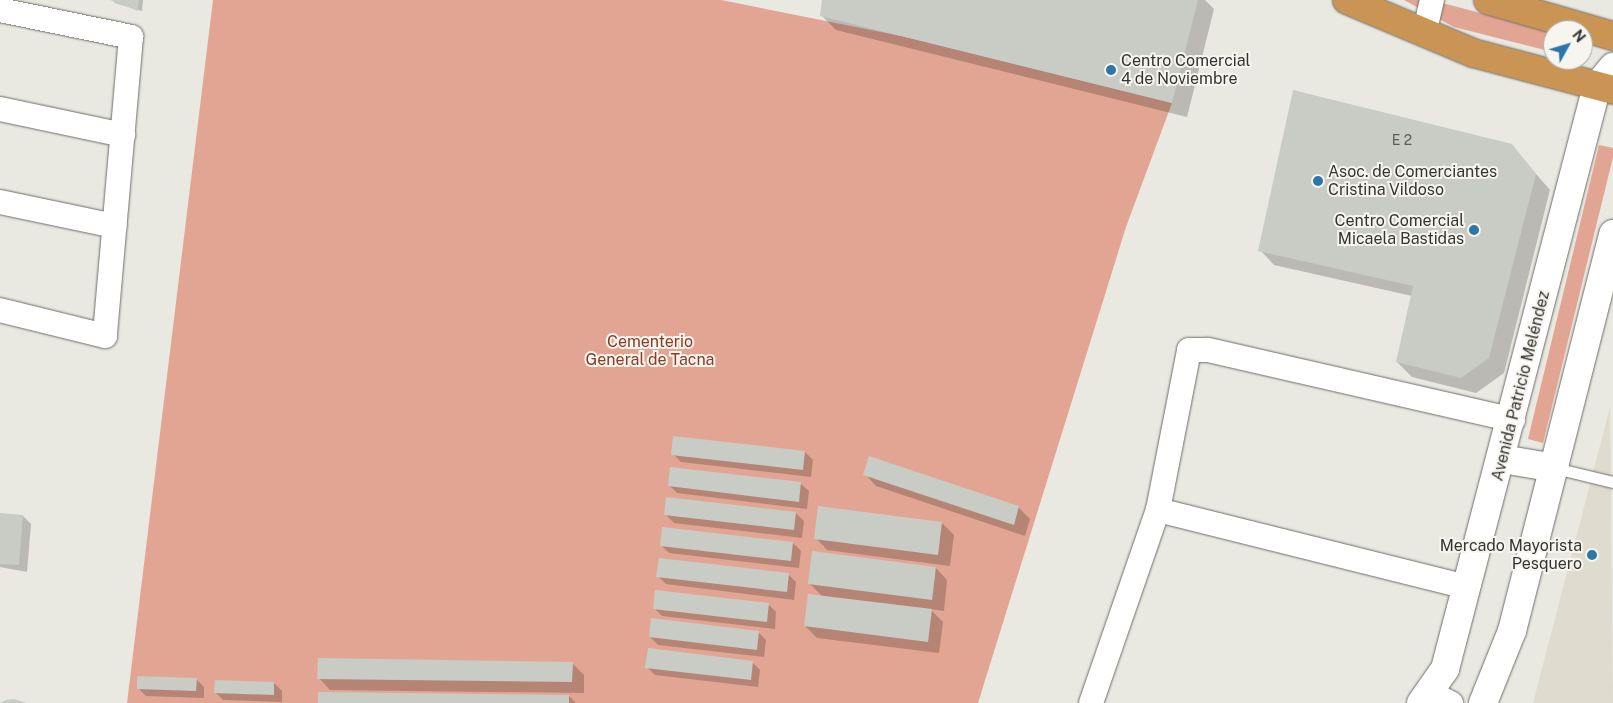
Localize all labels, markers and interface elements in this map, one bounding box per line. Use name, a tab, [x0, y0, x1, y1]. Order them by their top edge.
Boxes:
north arrow	[1543, 20, 1593, 70]
text: N	[1569, 27, 1589, 45]
place label: Centro Comercial 4 de Noviembre	[1121, 51, 1251, 89]
marker: Centro Comercial 4 de Noviembre	[1105, 64, 1117, 76]
house number: E 2	[1392, 132, 1412, 148]
place label: Asoc. de Comerciantes Cristina Vildoso	[1328, 162, 1497, 200]
marker: Asoc. de Comerciantes Cristina Vildoso	[1312, 175, 1324, 187]
place label: Centro Comercial Micaela Bastidas	[1334, 211, 1464, 249]
marker: Centro Comercial Micaela Bastidas	[1468, 224, 1480, 236]
street label: Avenida Patricio Meléndez	[1488, 289, 1554, 483]
park label: Cementerio General de Tacna	[585, 332, 715, 370]
place label: Mercado Mayorista Pesquero	[1440, 536, 1582, 574]
marker: Mercado Mayorista Pesquero	[1586, 549, 1598, 561]

